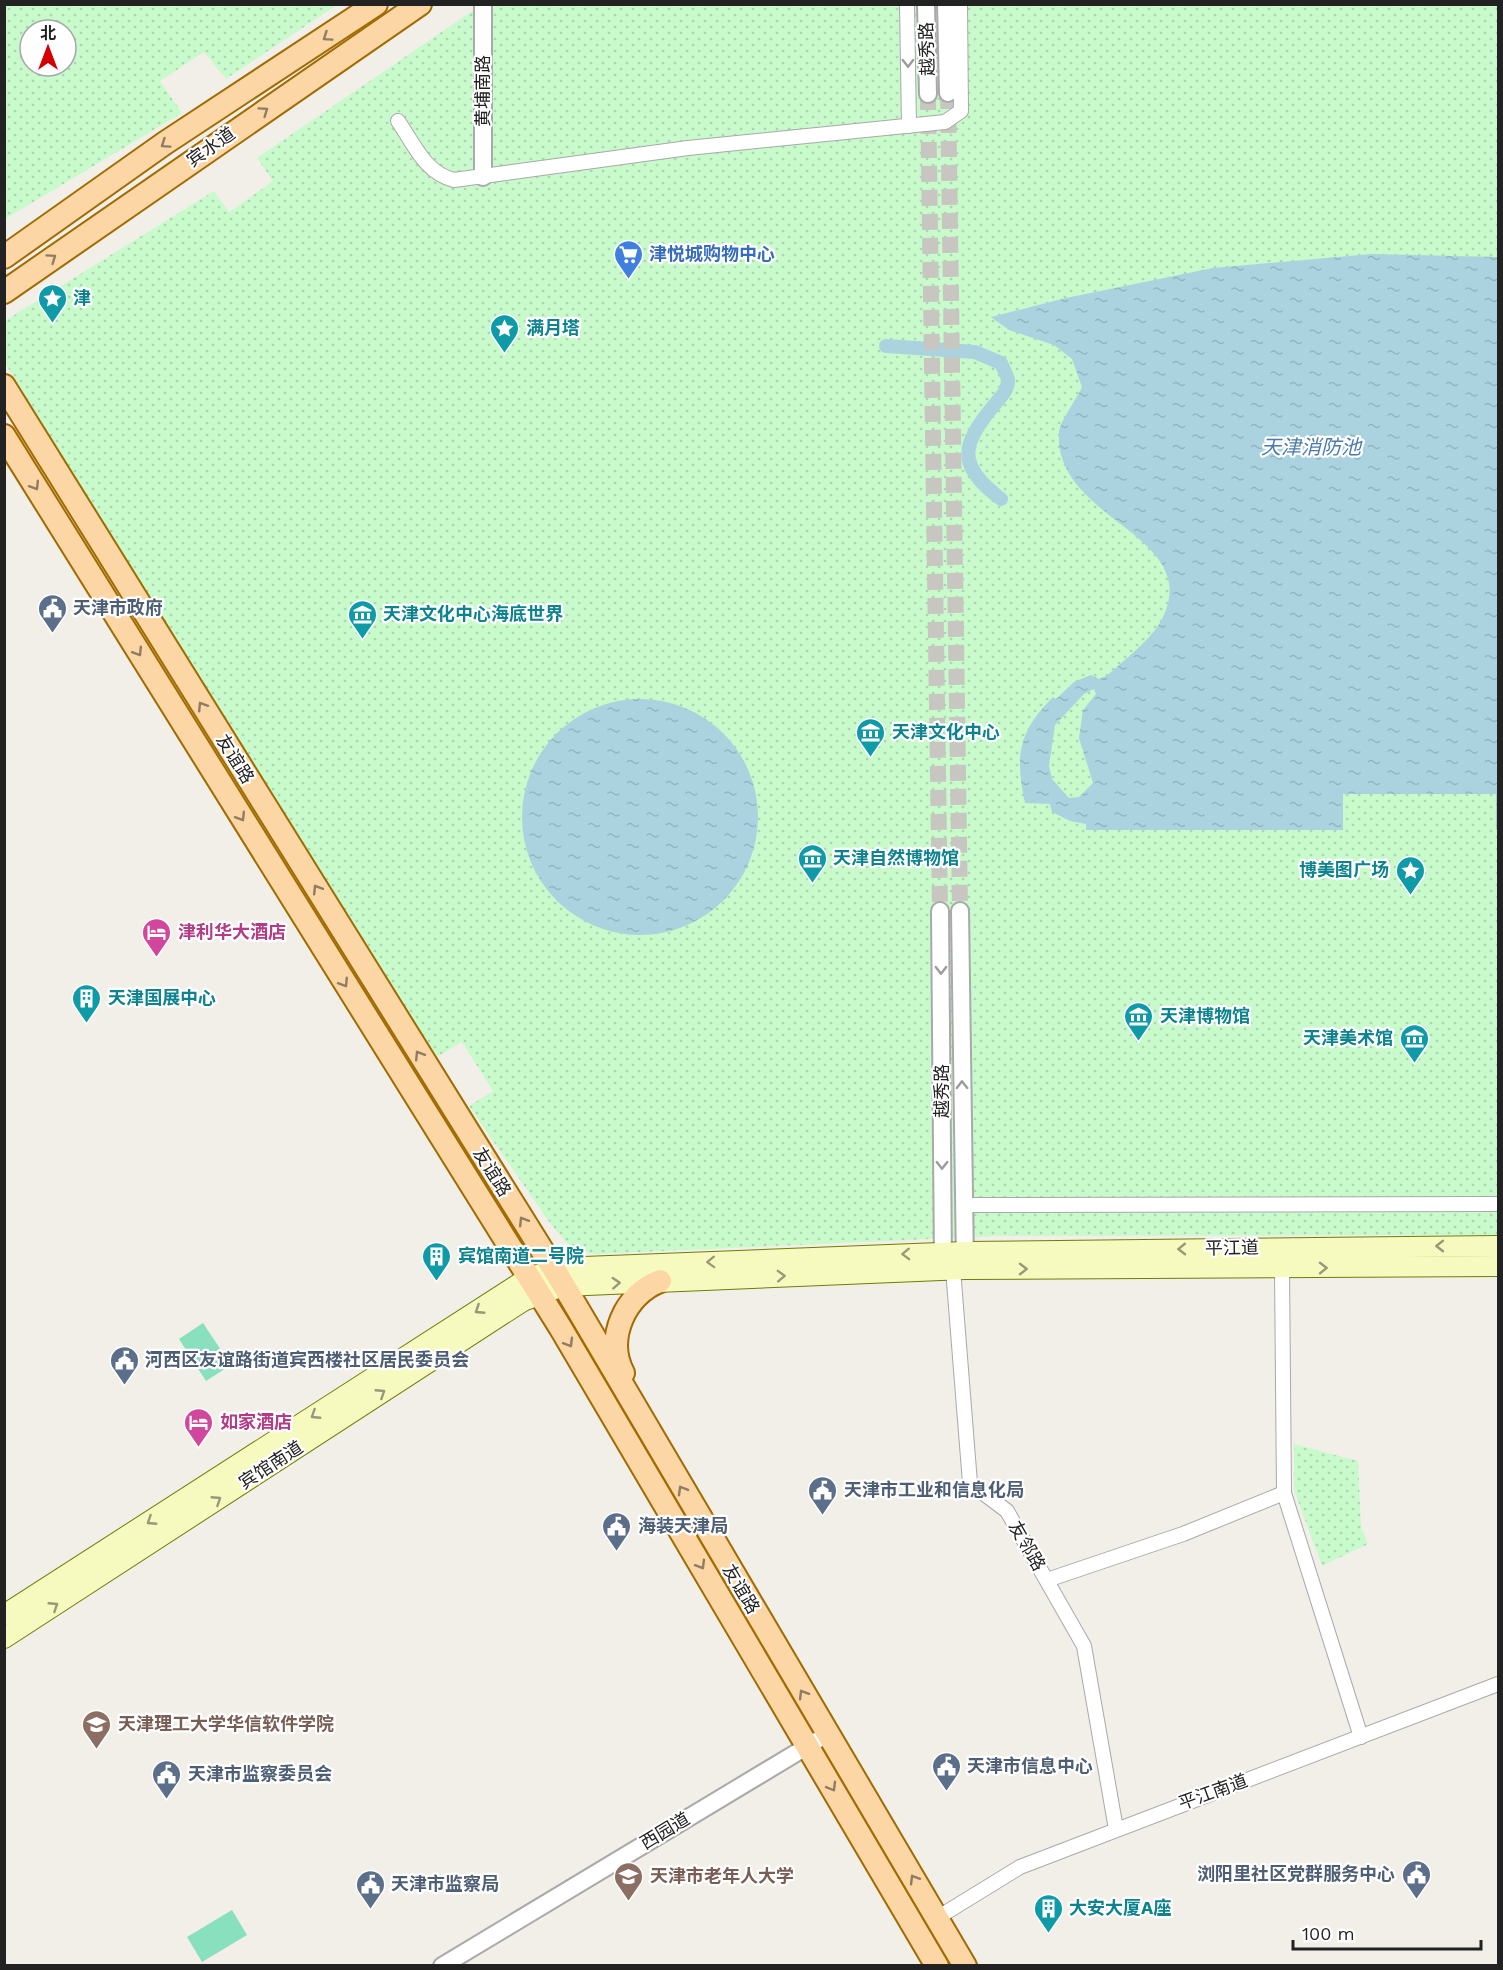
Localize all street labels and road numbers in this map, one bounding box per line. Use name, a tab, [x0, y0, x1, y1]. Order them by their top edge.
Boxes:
street label: 越秀路	[915, 22, 938, 76]
street label: 黄埔南路	[472, 55, 493, 127]
street label: 宾水道	[183, 123, 239, 171]
street label: 友谊路	[212, 730, 259, 787]
street label: 越秀路	[931, 1064, 952, 1118]
street label: 友谊路	[469, 1143, 516, 1200]
street label: 平江道	[1205, 1237, 1259, 1258]
street label: 宾馆南道	[235, 1436, 307, 1493]
street label: 友邻路	[1005, 1517, 1050, 1574]
street label: 友谊路	[719, 1560, 764, 1617]
street label: 平江南道	[1175, 1769, 1250, 1814]
street label: 西园道	[636, 1808, 693, 1853]

